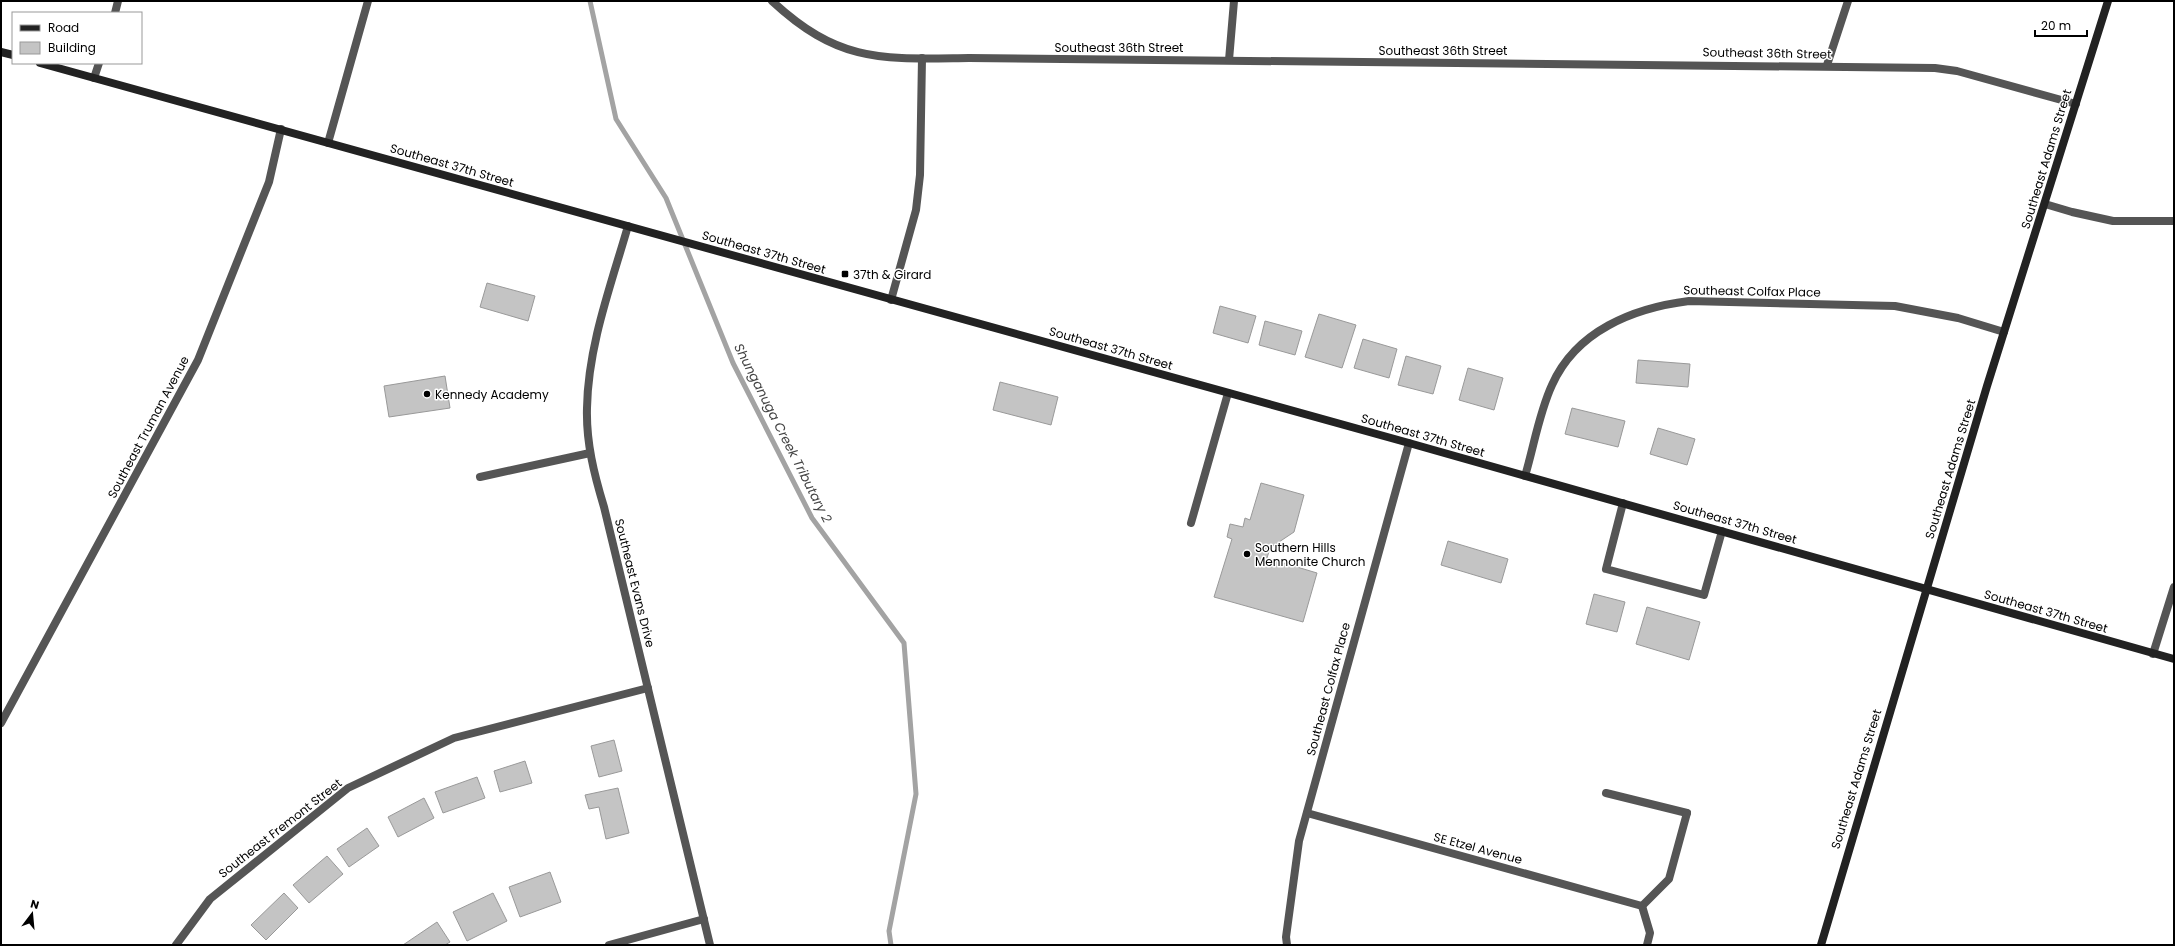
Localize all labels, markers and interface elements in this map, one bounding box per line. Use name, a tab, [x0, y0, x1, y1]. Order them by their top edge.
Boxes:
legend	[12, 12, 142, 64]
scale bar	[2035, 12, 2087, 38]
text: 20 m	[2041, 17, 2071, 34]
text: Road	[48, 19, 79, 36]
text: Building	[48, 39, 96, 56]
street label: Southeast 36th Street	[1055, 39, 1183, 56]
street label: Southeast 36th Street	[1379, 42, 1507, 59]
street label: Southeast 36th Street	[1702, 43, 1832, 63]
street label: Southeast Adams Street	[2017, 87, 2075, 231]
street label: Southeast 37th Street	[388, 139, 516, 191]
street label: Southeast 37th Street	[700, 226, 828, 278]
place label: 37th & Girard	[853, 266, 931, 283]
marker: 37th & Girard	[840, 269, 850, 279]
street label: Southeast Colfax Place	[1683, 281, 1821, 301]
street label: Southeast 37th Street	[1047, 322, 1175, 374]
water label: Shunganuga Creek Tributary 2	[729, 340, 837, 526]
street label: Southeast Truman Avenue	[103, 353, 193, 501]
place label: Kennedy Academy	[435, 386, 549, 403]
marker: Kennedy Academy	[422, 389, 432, 399]
street label: Southeast Adams Street	[1921, 397, 1979, 541]
street label: Southeast 37th Street	[1359, 409, 1487, 461]
street label: Southeast 37th Street	[1671, 496, 1799, 548]
street label: Southeast Evans Drive	[611, 517, 659, 649]
place label: Southern Hills Mennonite Church	[1255, 539, 1366, 570]
marker: Southern Hills Mennonite Church	[1242, 549, 1252, 559]
street label: Southeast 37th Street	[1982, 585, 2110, 637]
street label: Southeast Colfax Place	[1302, 620, 1354, 758]
street label: Southeast Adams Street	[1827, 707, 1885, 851]
street label: Southeast Fremont Street	[215, 774, 345, 882]
street label: SE Etzel Avenue	[1432, 828, 1524, 868]
north arrow	[12, 894, 52, 934]
text: N	[29, 896, 41, 913]

